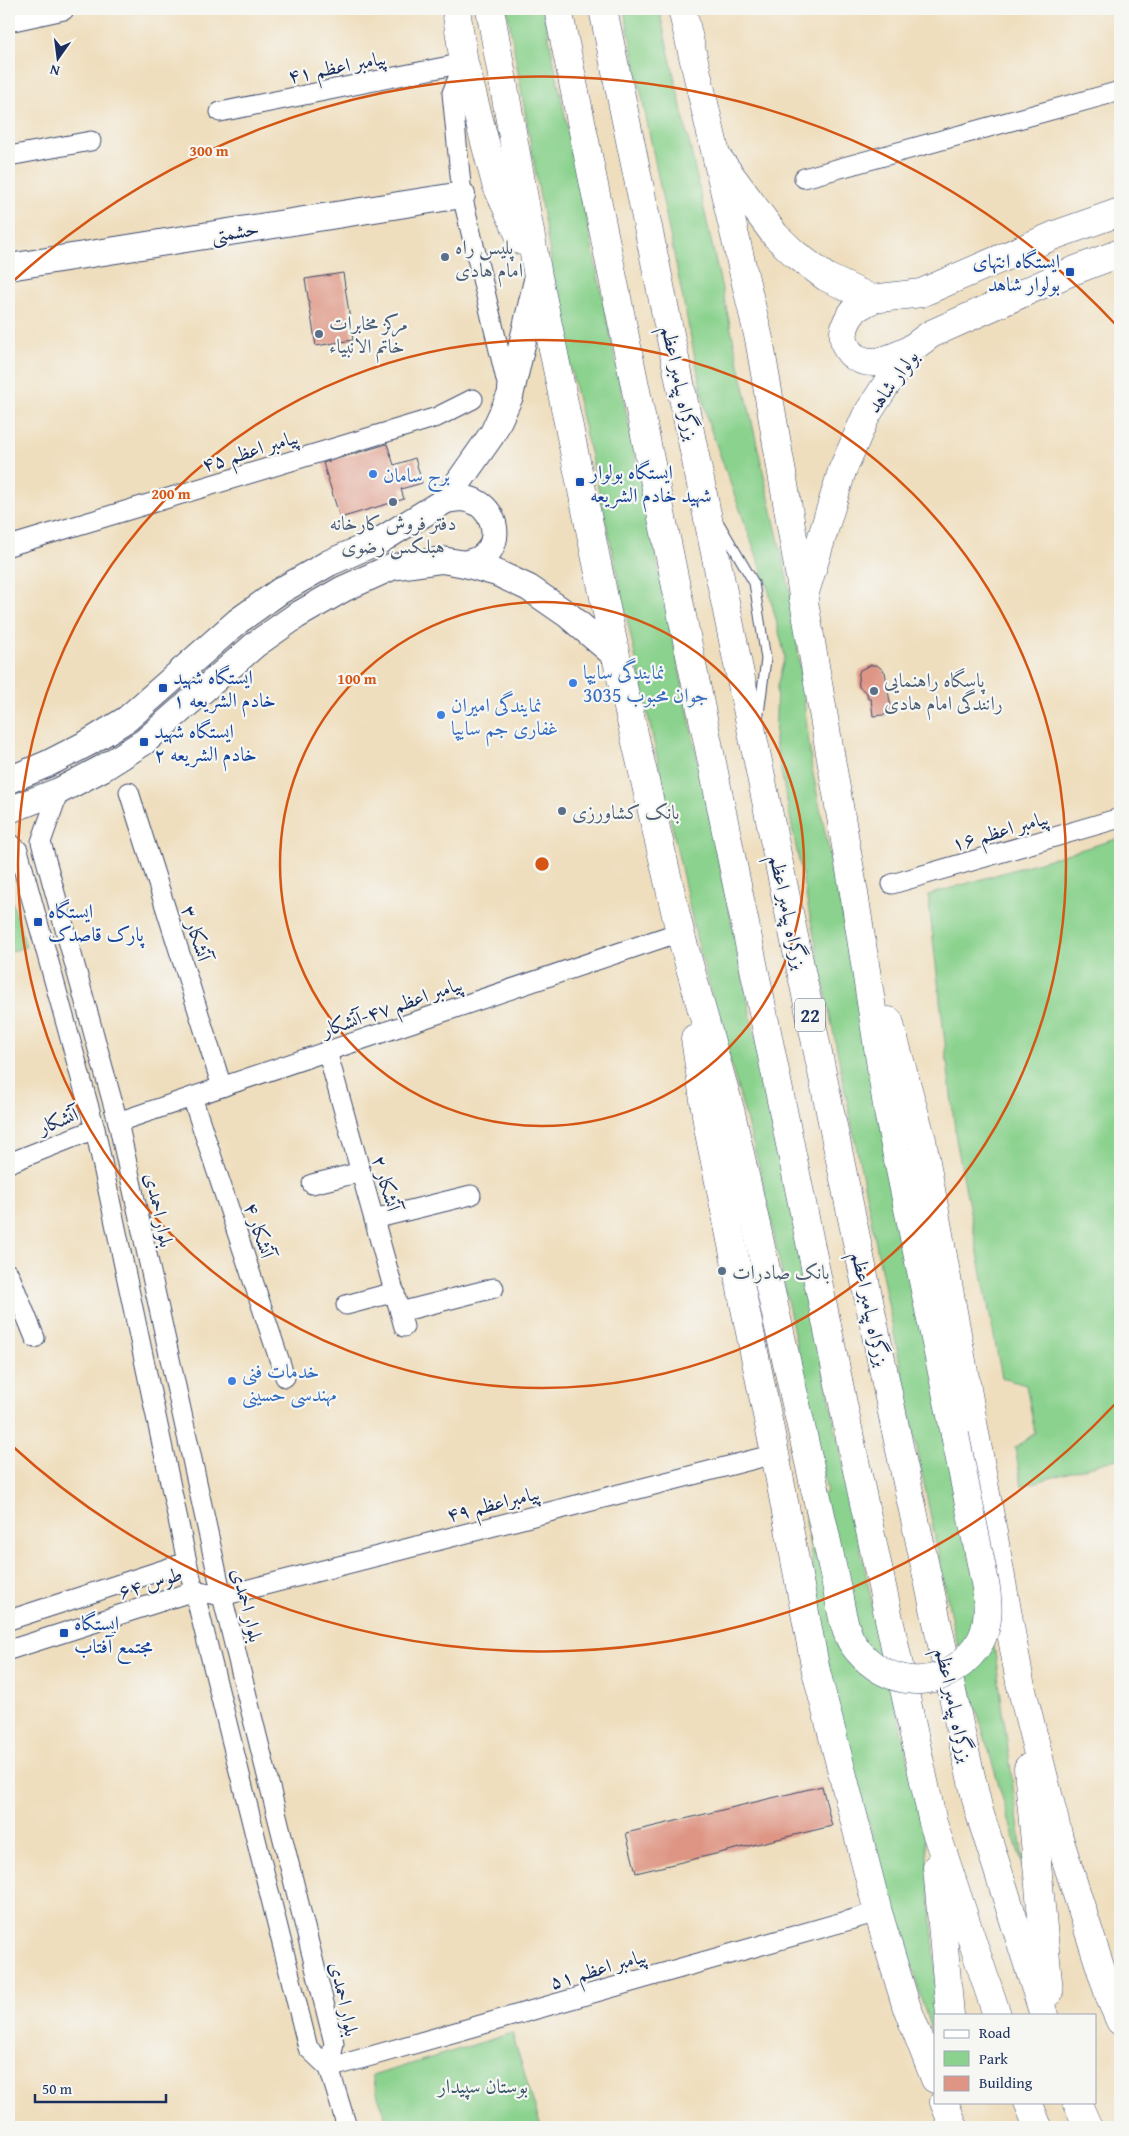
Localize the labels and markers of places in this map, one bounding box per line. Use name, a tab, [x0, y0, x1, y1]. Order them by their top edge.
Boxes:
place label: پلیس راه امام هادی	[455, 232, 523, 288]
place label: ایستگاه انتهای بولوار شاهد	[972, 246, 1060, 298]
marker: پلیس راه امام هادی	[439, 251, 451, 263]
marker: ایستگاه انتهای بولوار شاهد	[1064, 266, 1076, 278]
place label: مرکز مخابرات خاتم الانبیاء	[329, 308, 408, 364]
marker: مرکز مخابرات خاتم الانبیاء	[313, 328, 325, 340]
place label: ایستگاه بولوار شهید خادم الشریعه	[588, 457, 712, 513]
place label: برج سامان	[383, 460, 450, 493]
marker: برج سامان	[367, 468, 379, 480]
marker: ایستگاه بولوار شهید خادم الشریعه	[574, 476, 586, 488]
marker: دفتر فروش کارخانه هبلکس رضوی	[387, 496, 399, 508]
place label: دفتر فروش کارخانه هبلکس رضوی	[330, 508, 456, 560]
place label: نمایندگی سایپا جوان محبوب 3035	[583, 657, 709, 709]
place label: ایستگاه شهید خادم الشریعه ۱	[173, 662, 276, 718]
place label: پاسگاه راهنمایی رانندگی امام هادی	[884, 665, 1003, 721]
marker: نمایندگی سایپا جوان محبوب 3035	[567, 677, 579, 689]
marker: ایستگاه شهید خادم الشریعه ۱	[157, 682, 169, 694]
marker: پاسگاه راهنمایی رانندگی امام هادی	[868, 685, 880, 697]
place label: نمایندگی امیران غفاری جم سایپا	[451, 690, 558, 747]
marker: نمایندگی امیران غفاری جم سایپا	[435, 709, 447, 721]
place label: ایستگاه شهید خادم الشریعه ۲	[154, 716, 257, 772]
marker: ایستگاه شهید خادم الشریعه ۲	[138, 736, 150, 748]
place label: بانک کشاورزی	[572, 797, 680, 826]
marker: بانک کشاورزی	[556, 805, 568, 817]
centre of rings	[533, 855, 551, 873]
place label: ایستگاه پارک قاصدک	[48, 896, 145, 949]
marker: ایستگاه پارک قاصدک	[32, 916, 44, 928]
place label: بانک صادرات	[732, 1257, 830, 1286]
marker: بانک صادرات	[716, 1265, 728, 1277]
place label: خدمات فنی مهندسی حسینی	[242, 1356, 337, 1409]
marker: خدمات فنی مهندسی حسینی	[226, 1375, 238, 1387]
place label: ایستگاه مجتمع آفتاب	[74, 1608, 153, 1664]
marker: ایستگاه مجتمع آفتاب	[58, 1627, 70, 1639]

